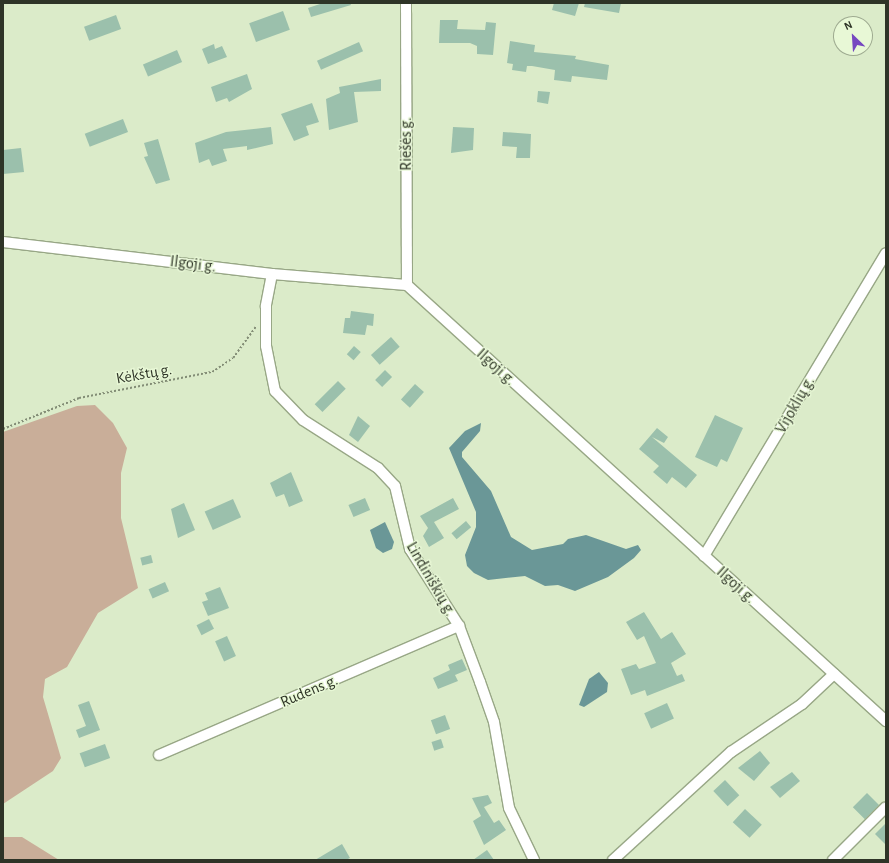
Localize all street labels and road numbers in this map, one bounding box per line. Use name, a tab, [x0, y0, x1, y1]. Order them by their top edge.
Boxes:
street label: Riešės g.	[396, 117, 416, 171]
street label: Ilgoji g.	[169, 252, 217, 276]
street label: Ilgoji g.	[472, 344, 520, 390]
street label: Kėkštų g.	[115, 360, 173, 388]
street label: Vijoklių g.	[771, 373, 819, 437]
street label: Lindiniškių g.	[402, 539, 460, 619]
street label: Ilgoji g.	[712, 562, 760, 608]
street label: Rudens g.	[277, 670, 341, 712]

